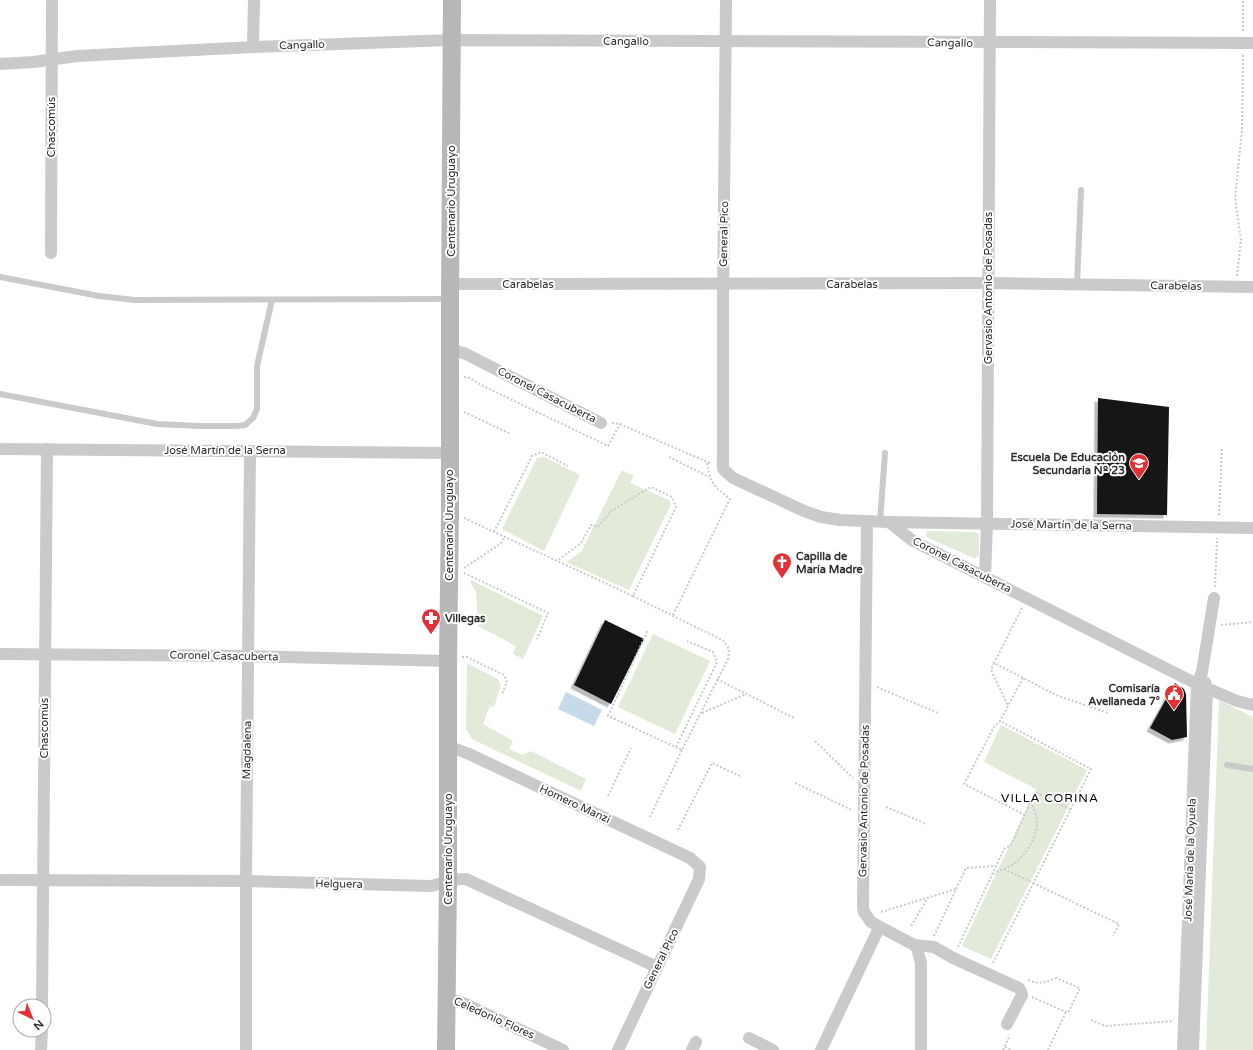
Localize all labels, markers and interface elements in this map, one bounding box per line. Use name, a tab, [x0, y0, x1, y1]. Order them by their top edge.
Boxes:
street label: Cangallo	[603, 35, 649, 48]
street label: Cangallo	[927, 36, 973, 50]
street label: Cangallo	[279, 38, 325, 52]
street label: Chascomús	[45, 97, 58, 157]
street label: Centenario Uruguayo	[445, 145, 458, 257]
street label: General Pico	[717, 201, 731, 267]
street label: Gervasio Antonio de Posadas	[982, 212, 995, 364]
street label: Carabelas	[502, 278, 554, 291]
street label: Carabelas	[826, 278, 878, 291]
street label: Carabelas	[1150, 279, 1202, 293]
street label: Coronel Casacuberta	[495, 364, 599, 426]
street label: José Martín de la Serna	[164, 444, 286, 457]
place label: Escuela De Educación Secundaria Nº 23	[1011, 451, 1125, 477]
school or university icon: Escuela De Educación Secundaria Nº 23	[1128, 452, 1150, 480]
street label: Centenario Uruguayo	[443, 469, 456, 581]
street label: José Martín de la Serna	[1010, 517, 1132, 533]
street label: Coronel Casacuberta	[910, 534, 1014, 596]
place label: Capilla de María Madre	[796, 550, 864, 576]
church icon: Capilla de María Madre	[771, 551, 793, 579]
pharmacy icon: Villegas	[420, 607, 442, 635]
place label: Villegas	[445, 612, 486, 626]
street label: Coronel Casacuberta	[169, 649, 279, 663]
place label: Comisaría Avellaneda 7°	[1088, 682, 1160, 708]
public building icon: Comisaría Avellaneda 7°	[1163, 683, 1185, 711]
street label: Chascomús	[38, 698, 51, 758]
street label: Magdalena	[240, 721, 254, 779]
street label: Gervasio Antonio de Posadas	[856, 725, 872, 877]
street label: Homero Manzi	[538, 782, 612, 826]
district label: VILLA CORINA	[1001, 791, 1099, 805]
street label: Centenario Uruguayo	[442, 793, 455, 905]
street label: José María de la Oyuela	[1181, 798, 1199, 922]
street label: Helguera	[315, 877, 363, 891]
street label: General Pico	[641, 926, 681, 992]
street label: Celedonio Flores	[452, 994, 536, 1042]
north arrow	[12, 998, 52, 1038]
text: N	[31, 1017, 46, 1033]

